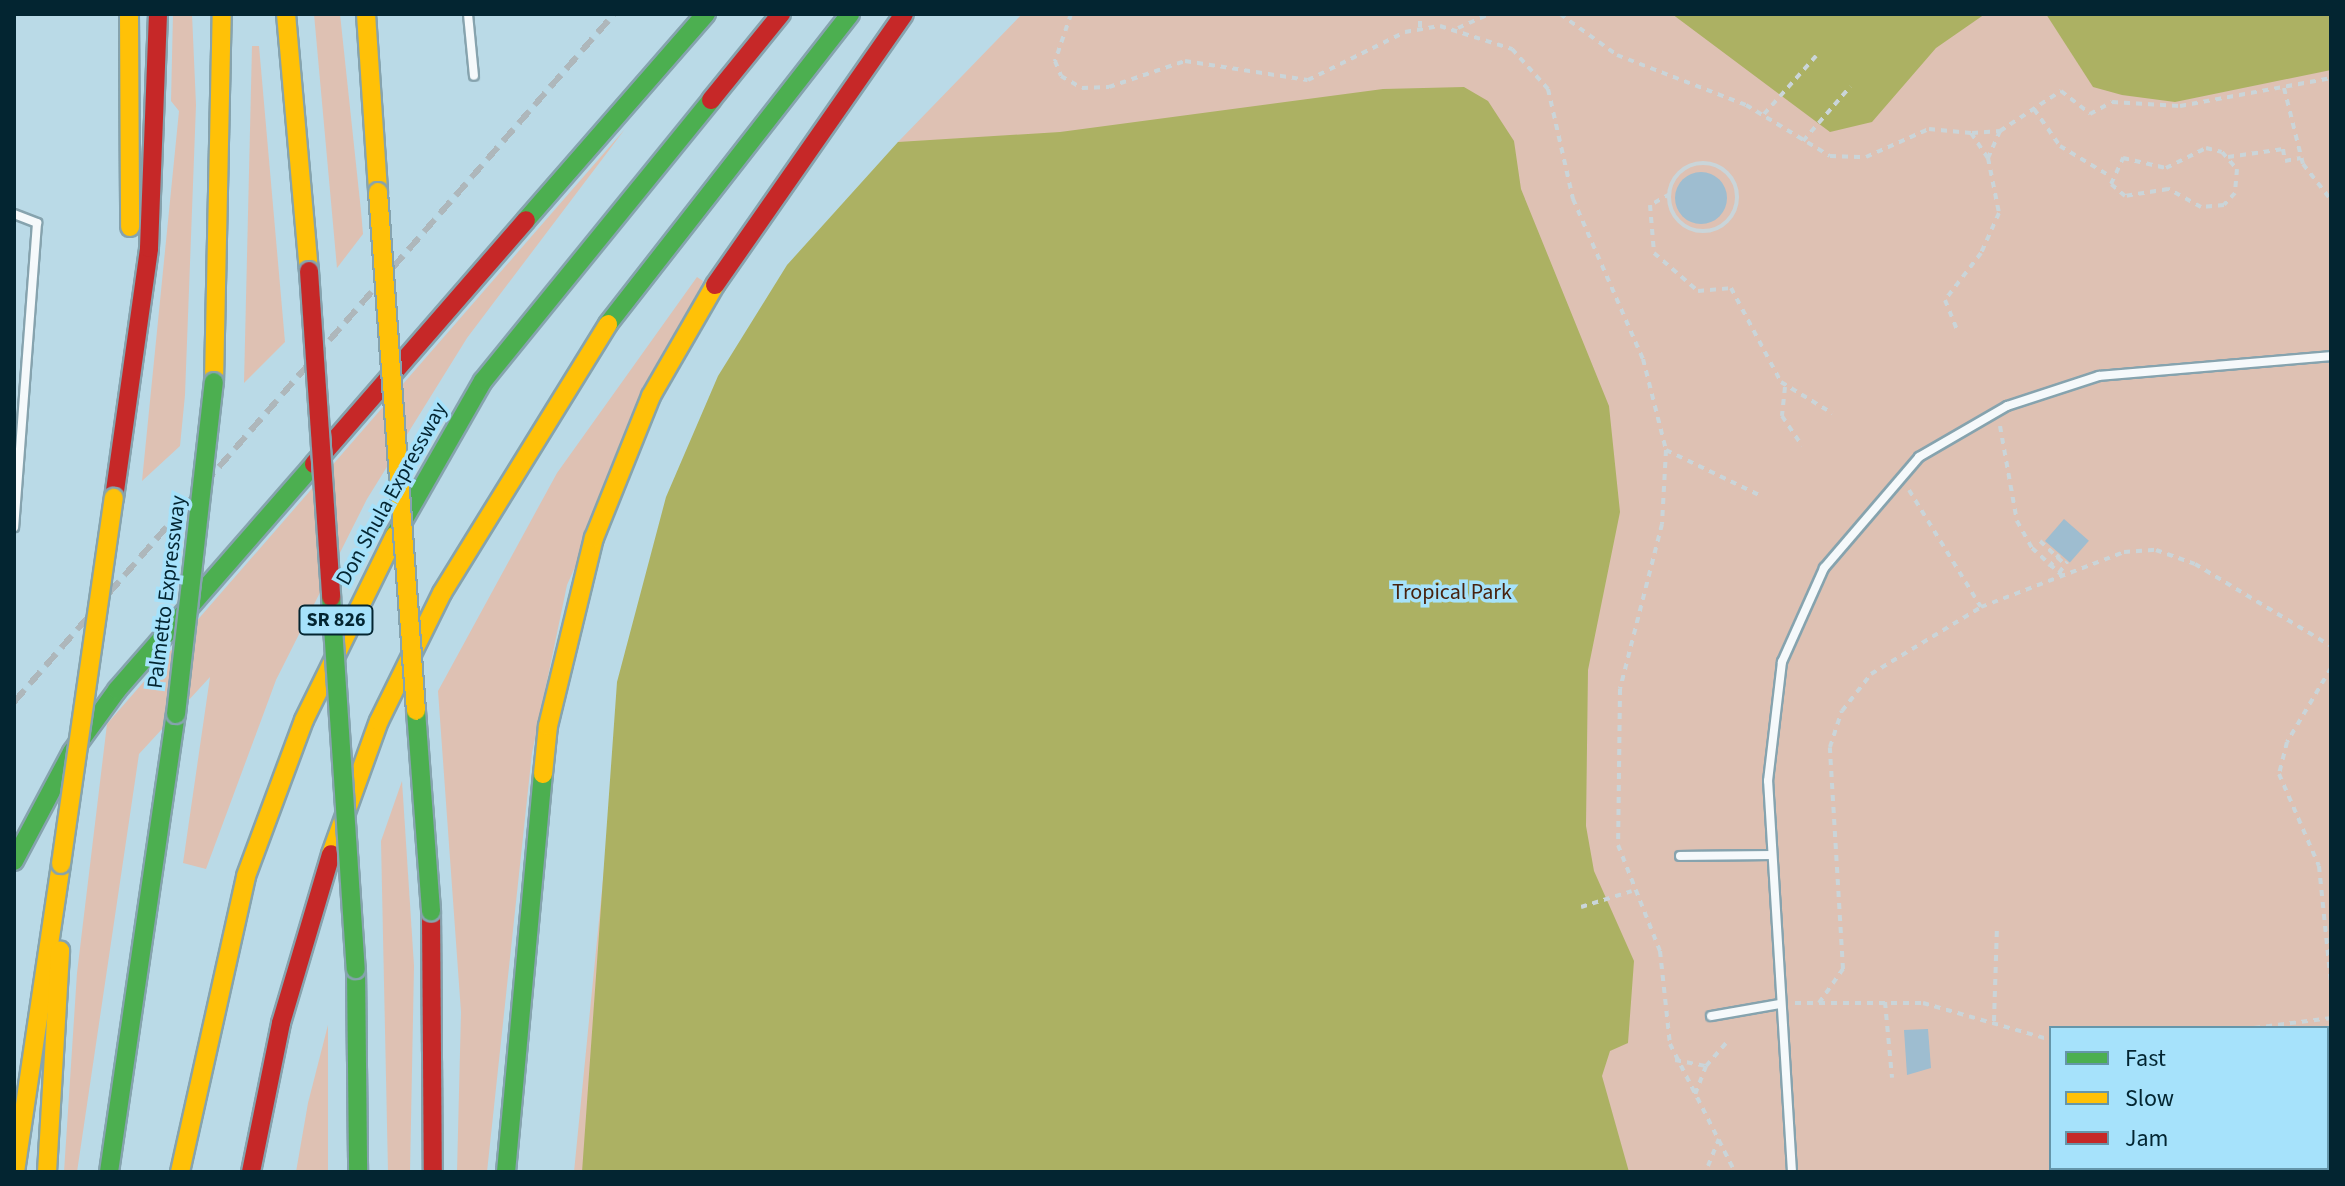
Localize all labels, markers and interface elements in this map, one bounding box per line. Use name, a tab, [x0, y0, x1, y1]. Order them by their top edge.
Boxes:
street label: Don Shula Expressway	[331, 398, 453, 590]
street label: Palmetto Expressway	[142, 494, 192, 690]
park label: Tropical Park	[1392, 580, 1512, 606]
road number: SR 826	[298, 604, 374, 636]
legend	[2049, 1026, 2329, 1170]
text: Fast	[2125, 1041, 2166, 1076]
text: Slow	[2125, 1081, 2174, 1116]
text: Jam	[2125, 1121, 2169, 1156]

